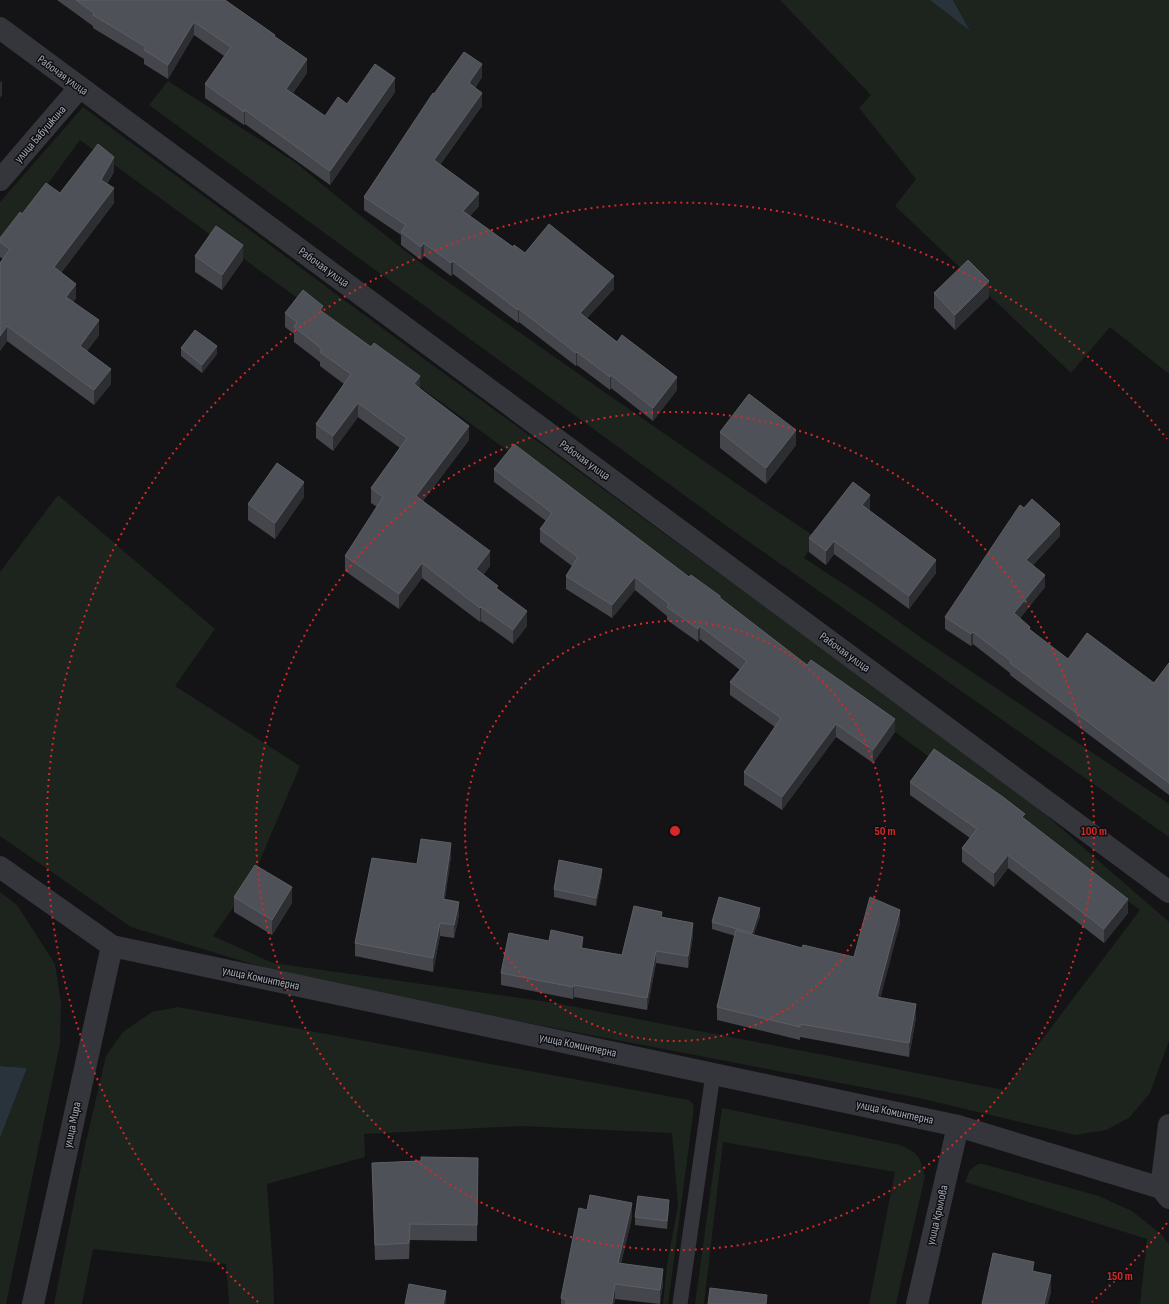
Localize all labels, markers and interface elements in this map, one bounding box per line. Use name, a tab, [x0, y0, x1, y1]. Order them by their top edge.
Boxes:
street label: Рабочая улица	[34, 52, 91, 99]
street label: улица Бабушкина	[11, 102, 70, 166]
street label: Рабочая улица	[295, 244, 352, 291]
street label: Рабочая улица	[556, 437, 613, 484]
street label: Рабочая улица	[816, 629, 873, 676]
centre of rings	[668, 824, 682, 838]
text: 50 m	[875, 824, 895, 839]
text: 100 m	[1081, 824, 1107, 839]
street label: улица Коминтерна	[221, 963, 301, 994]
street label: улица Коминтерна	[538, 1030, 618, 1061]
street label: улица Коминтерна	[855, 1097, 935, 1128]
street label: улица Мира	[60, 1100, 85, 1150]
street label: улица Крылова	[923, 1183, 952, 1247]
text: 150 m	[1107, 1269, 1133, 1284]

